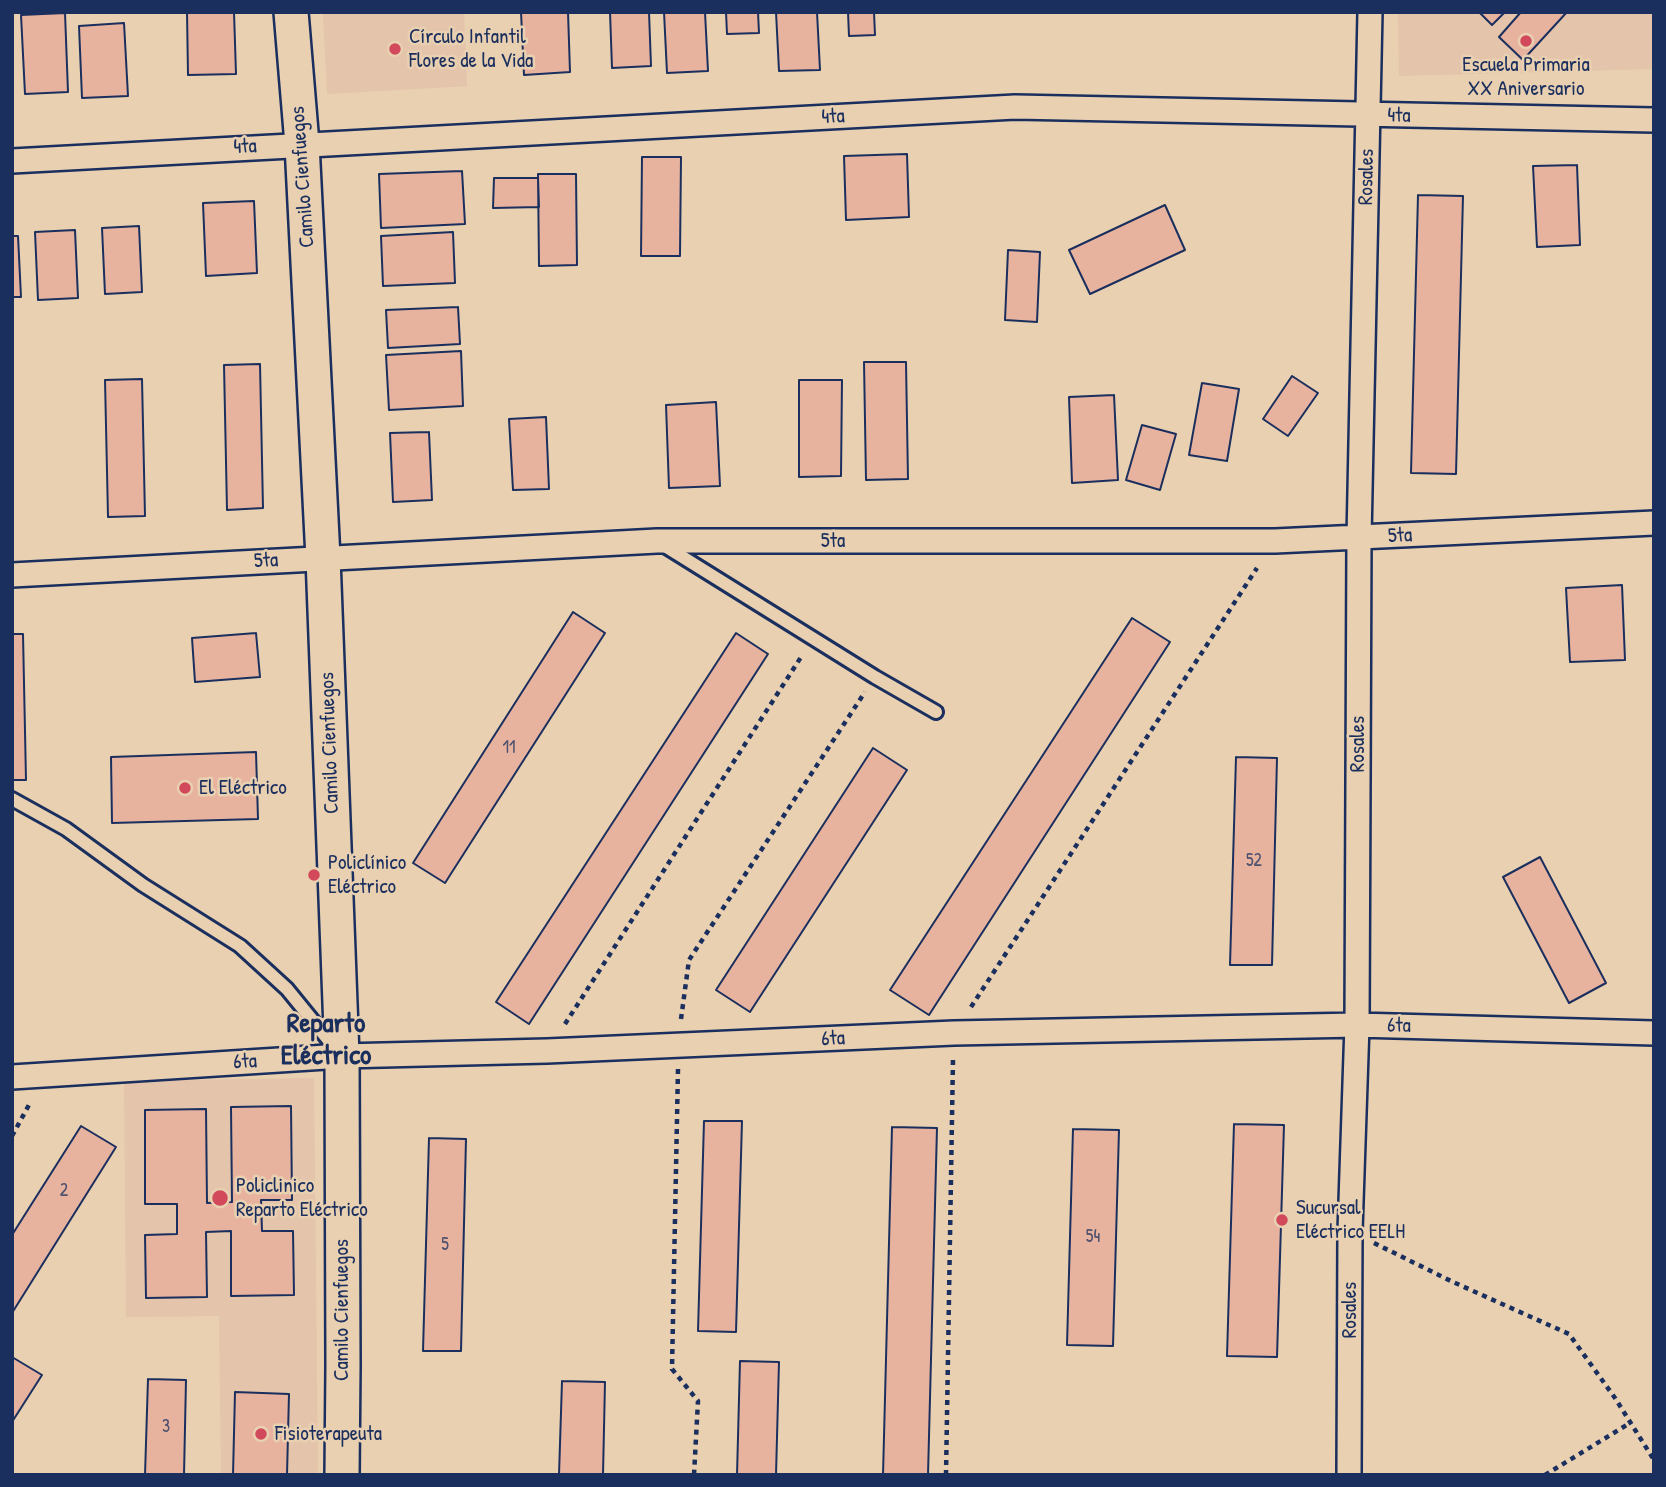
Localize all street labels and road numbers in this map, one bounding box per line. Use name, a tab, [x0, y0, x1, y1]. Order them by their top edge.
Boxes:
street label: 4ta	[1387, 103, 1411, 129]
street label: 4ta	[821, 104, 845, 130]
street label: Camilo Cienfuegos	[285, 105, 321, 249]
street label: 4ta	[233, 134, 257, 160]
street label: Rosales	[1354, 149, 1380, 205]
street label: 5ta	[1387, 523, 1413, 549]
street label: 5ta	[821, 528, 845, 554]
street label: 5ta	[253, 548, 279, 574]
street label: Camilo Cienfuegos	[315, 672, 345, 814]
street label: Rosales	[1345, 716, 1371, 772]
street label: 6ta	[1387, 1013, 1411, 1039]
street label: 6ta	[820, 1026, 846, 1052]
street label: 6ta	[232, 1049, 258, 1075]
street label: Camilo Cienfuegos	[329, 1239, 355, 1381]
street label: Rosales	[1337, 1282, 1363, 1338]

